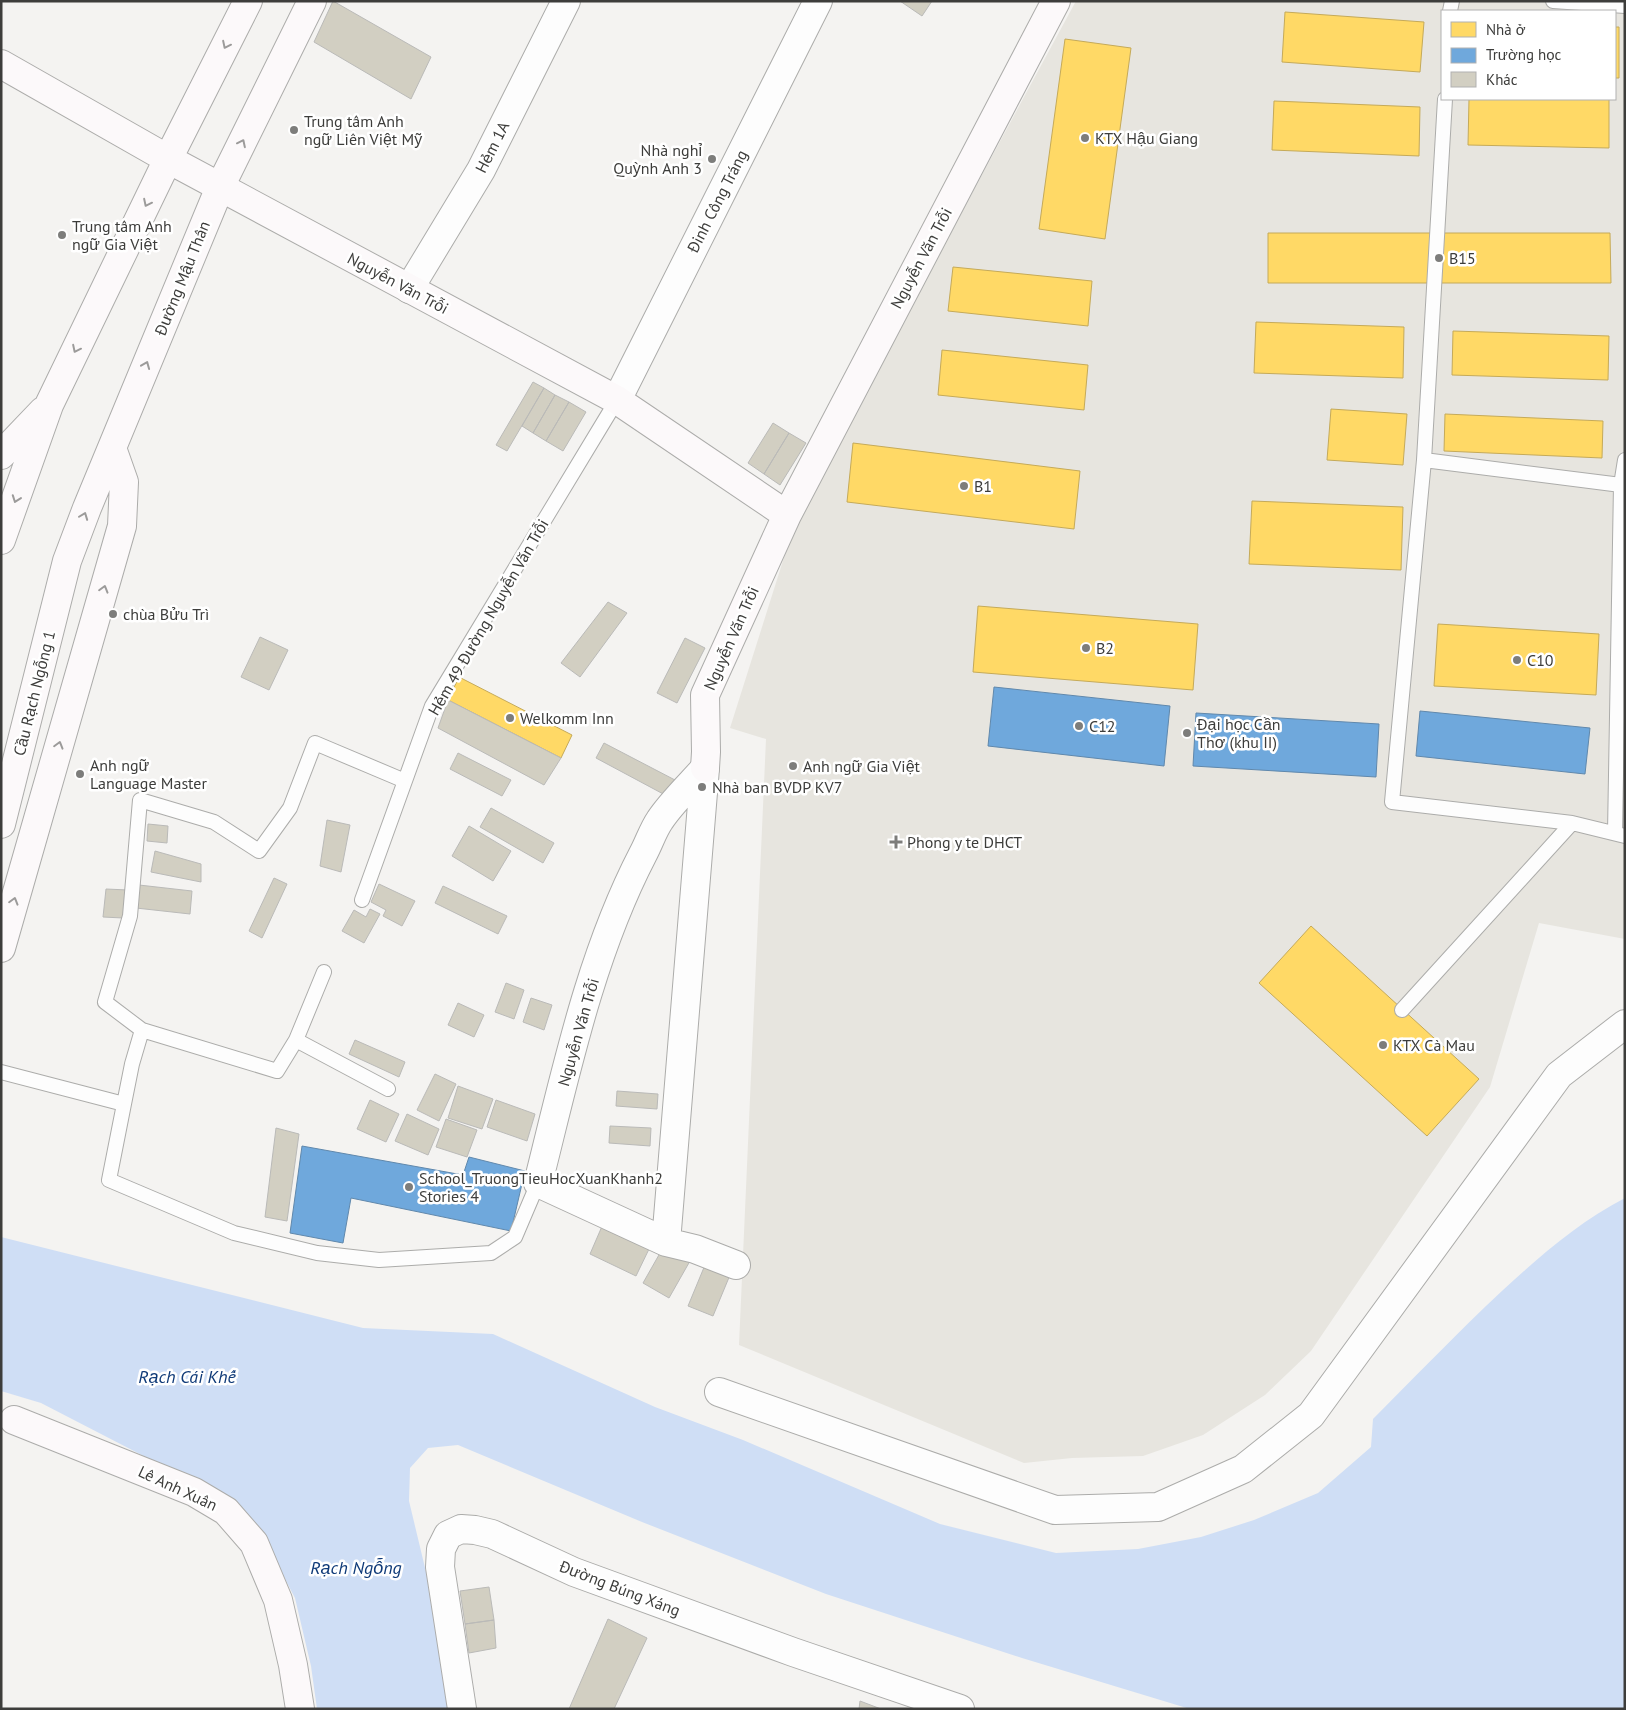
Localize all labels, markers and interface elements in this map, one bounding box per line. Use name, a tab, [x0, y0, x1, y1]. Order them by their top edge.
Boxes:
legend	[1441, 10, 1616, 100]
text: Nhà ở	[1486, 20, 1526, 39]
one-way arrow	[222, 40, 232, 49]
text: Trường học	[1486, 45, 1562, 64]
text: Khác	[1486, 70, 1518, 89]
place label: Trung tâm Anh ngữ Liên Việt Mỹ	[304, 111, 422, 149]
street label: Hẻm 1A	[471, 117, 514, 176]
marker: Trung tâm Anh ngữ Liên Việt Mỹ	[288, 124, 300, 136]
place label: KTX Hậu Giang	[1095, 128, 1198, 148]
marker: KTX Hậu Giang	[1079, 132, 1091, 144]
one-way arrow	[235, 139, 246, 148]
place label: Nhà nghỉ Quỳnh Anh 3	[613, 140, 702, 178]
street label: Đinh Công Tráng	[682, 146, 752, 257]
marker: Nhà nghỉ Quỳnh Anh 3	[706, 153, 718, 165]
one-way arrow	[143, 198, 153, 207]
street label: Nguyễn Văn Trỗi	[886, 204, 956, 312]
place label: Trung tâm Anh ngữ Gia Việt	[72, 216, 172, 254]
street label: Đường Mậu Thân	[150, 218, 214, 339]
marker: Trung tâm Anh ngữ Gia Việt	[56, 229, 68, 241]
street label: Nguyễn Văn Trỗi	[344, 248, 452, 318]
place label: B15	[1449, 248, 1476, 268]
marker: B15	[1433, 252, 1445, 264]
one-way arrow	[72, 344, 82, 353]
one-way arrow	[140, 361, 150, 370]
place label: B1	[974, 476, 992, 496]
marker: B1	[958, 480, 970, 492]
one-way arrow	[12, 495, 22, 503]
one-way arrow	[78, 512, 88, 520]
street label: Hẻm 49 Đường Nguyễn Văn Trỗi	[423, 515, 553, 719]
street label: Nguyễn Văn Trỗi	[699, 583, 763, 693]
one-way arrow	[98, 585, 108, 593]
place label: chùa Bửu Trì	[123, 604, 209, 624]
marker: chùa Bửu Trì	[107, 608, 119, 620]
street label: Cầu Rạch Ngỗng 1	[9, 628, 59, 758]
place label: B2	[1096, 638, 1114, 658]
marker: B2	[1080, 642, 1092, 654]
place label: C10	[1527, 650, 1554, 670]
marker: C10	[1511, 654, 1523, 666]
place label: Welkomm Inn	[520, 708, 614, 728]
marker: Welkomm Inn	[504, 712, 516, 724]
place label: Đại học Cần Thơ (khu II)	[1196, 714, 1281, 752]
place label: C12	[1089, 716, 1116, 736]
marker: C12	[1073, 720, 1085, 732]
marker: Đại học Cần Thơ (khu II)	[1181, 727, 1193, 739]
one-way arrow	[53, 741, 63, 749]
place label: Anh ngữ Language Master	[90, 755, 207, 793]
place label: Anh ngữ Gia Việt	[803, 756, 921, 776]
marker: Anh ngữ Gia Việt	[787, 760, 799, 772]
marker: Anh ngữ Language Master	[74, 768, 86, 780]
place label: Nhà ban BVDP KV7	[712, 777, 842, 797]
marker: Nhà ban BVDP KV7	[696, 781, 708, 793]
place label: Phong y te DHCT	[907, 832, 1022, 852]
marker: Phong y te DHCT	[889, 835, 903, 849]
one-way arrow	[9, 898, 19, 906]
street label: Nguyễn Văn Trỗi	[553, 976, 603, 1088]
place label: KTX Cà Mau	[1393, 1035, 1475, 1055]
marker: KTX Cà Mau	[1377, 1039, 1389, 1051]
place label: School_TruongTieuHocXuanKhanh2 Stories 4	[419, 1168, 663, 1206]
marker: School_TruongTieuHocXuanKhanh2 Stories 4	[403, 1181, 415, 1193]
water label: Rạch Cái Khế	[138, 1365, 237, 1388]
street label: Lê Anh Xuân	[135, 1461, 221, 1515]
street label: Đường Búng Xáng	[556, 1555, 683, 1620]
water label: Rạch Ngỗng	[310, 1556, 402, 1579]

